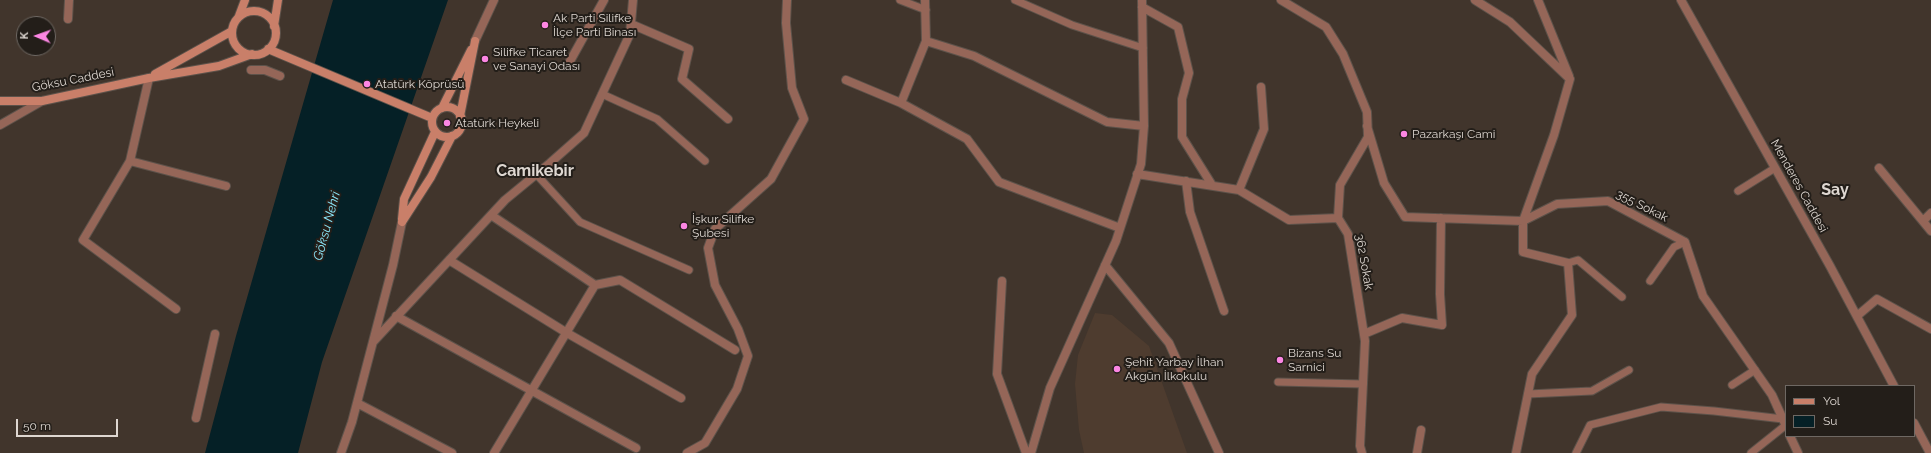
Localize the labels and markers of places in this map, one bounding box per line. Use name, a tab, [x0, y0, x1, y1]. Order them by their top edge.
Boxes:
place label: Ak Parti Silifke İlçe Parti Binası	[553, 11, 636, 39]
marker: Ak Parti Silifke İlçe Parti Binası	[540, 20, 550, 30]
place label: Silifke Ticaret ve Sanayi Odası	[493, 45, 580, 73]
marker: Silifke Ticaret ve Sanayi Odası	[480, 54, 490, 64]
place label: Atatürk Köprüsü	[375, 77, 464, 91]
marker: Atatürk Köprüsü	[362, 79, 372, 89]
place label: Atatürk Heykeli	[455, 116, 539, 130]
marker: Atatürk Heykeli	[442, 118, 452, 128]
place label: Pazarkaşı Cami	[1412, 127, 1495, 141]
marker: Pazarkaşı Cami	[1399, 129, 1409, 139]
place label: İşkur Silifke Şubesi	[692, 212, 754, 240]
marker: İşkur Silifke Şubesi	[679, 221, 689, 231]
place label: Bizans Su Sarnici	[1288, 346, 1341, 374]
place label: Şehit Yarbay İlhan Akgün İlkokulu	[1125, 355, 1224, 383]
marker: Bizans Su Sarnici	[1275, 355, 1285, 365]
marker: Şehit Yarbay İlhan Akgün İlkokulu	[1112, 364, 1122, 374]

